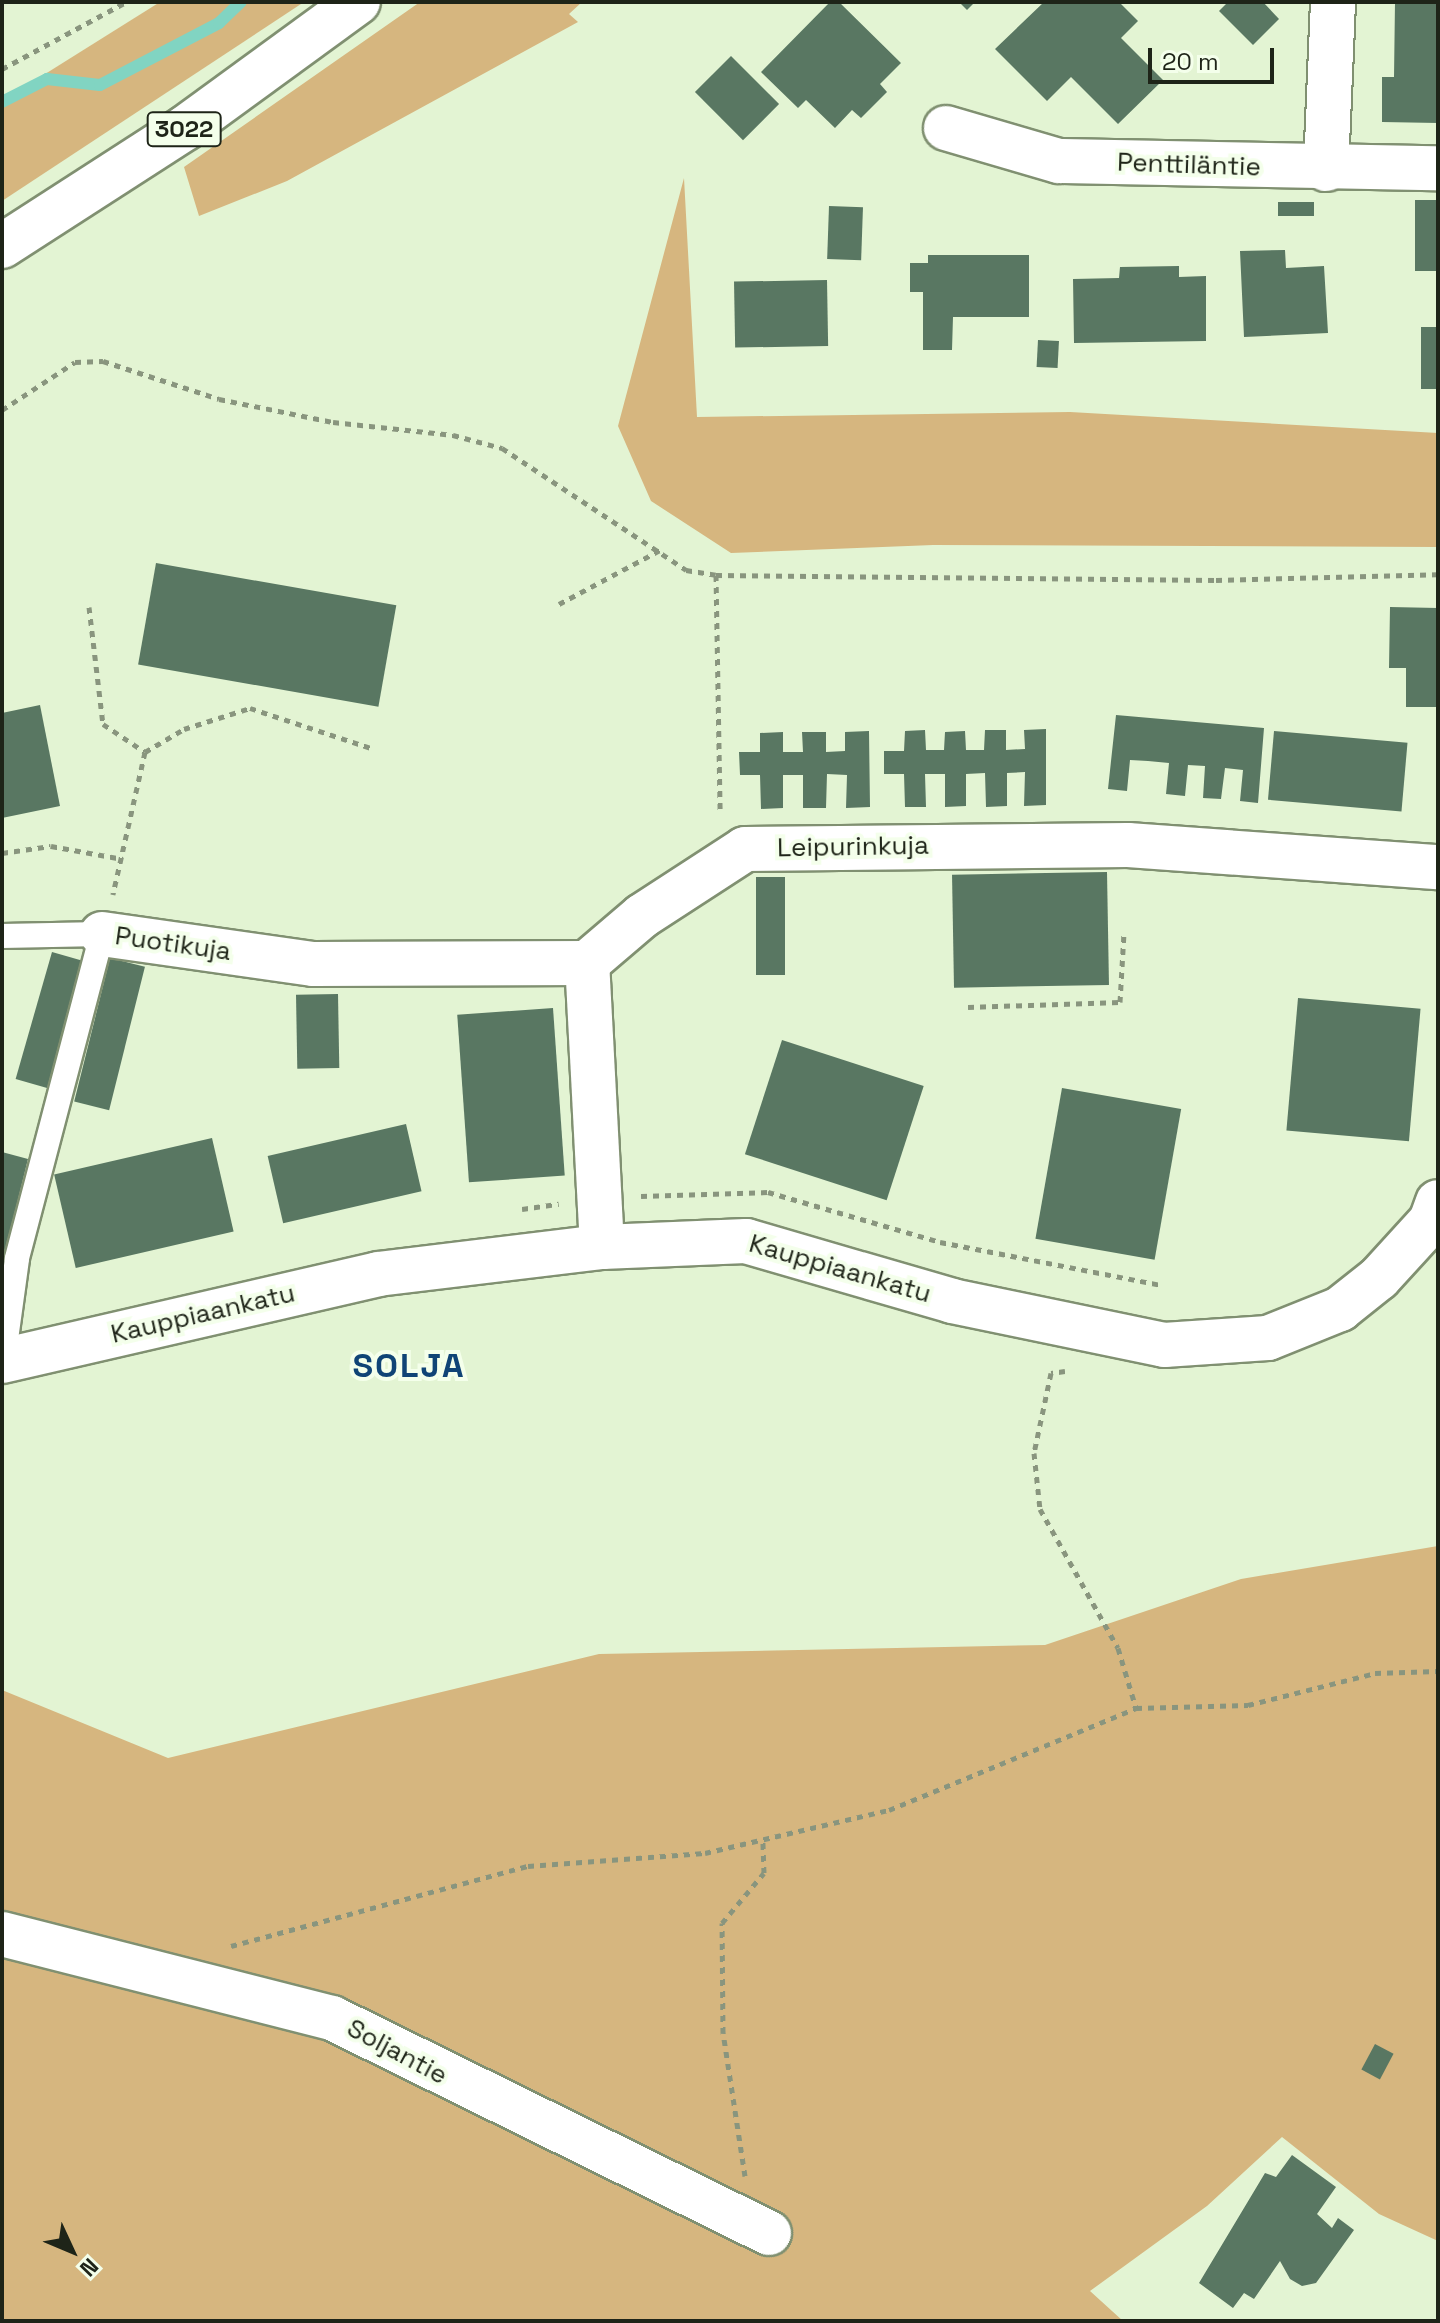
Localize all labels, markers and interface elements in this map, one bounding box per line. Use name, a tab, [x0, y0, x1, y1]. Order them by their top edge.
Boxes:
scale bar	[1152, 32, 1278, 82]
text: 20 m	[1162, 46, 1219, 77]
road number: 3022	[146, 109, 222, 149]
street label: Penttiläntie	[1117, 147, 1261, 183]
street label: Leipurinkuja	[777, 830, 929, 864]
street label: Puotikuja	[113, 920, 233, 968]
street label: Kauppiaankatu	[745, 1228, 935, 1310]
street label: Kauppiaankatu	[108, 1278, 298, 1350]
district label: SOLJA	[352, 1346, 466, 1386]
street label: Soljantie	[342, 2013, 452, 2091]
north arrow	[32, 2211, 112, 2291]
text: N	[74, 2253, 104, 2283]

